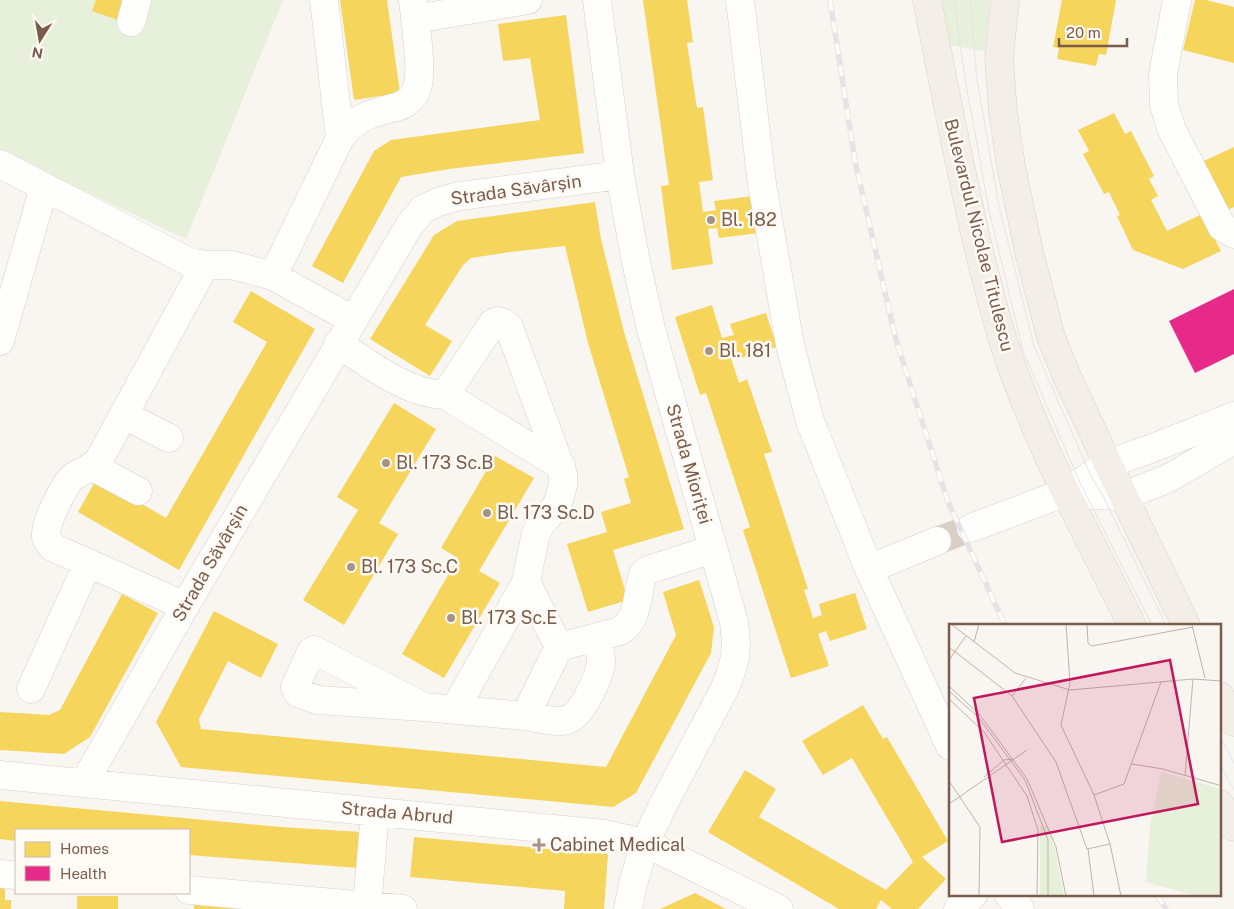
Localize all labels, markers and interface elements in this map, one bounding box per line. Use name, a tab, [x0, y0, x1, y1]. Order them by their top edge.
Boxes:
north arrow	[15, 15, 65, 65]
scale bar	[1059, 15, 1126, 47]
text: 20 m	[1066, 24, 1101, 41]
text: N	[31, 44, 44, 62]
street label: Bulevardul Nicolae Titulescu	[940, 116, 1019, 353]
street label: Strada Săvârșin	[449, 170, 583, 209]
place label: Bl. 182	[721, 209, 777, 230]
marker: Bl. 182	[705, 214, 717, 226]
place label: Bl. 181	[719, 340, 771, 361]
marker: Bl. 181	[703, 345, 715, 357]
street label: Strada Mioriței	[662, 401, 717, 526]
place label: Bl. 173 Sc.B	[396, 452, 493, 473]
marker: Bl. 173 Sc.B	[380, 457, 392, 469]
street label: Strada Săvârșin	[167, 500, 252, 625]
place label: Bl. 173 Sc.D	[497, 502, 595, 523]
marker: Bl. 173 Sc.D	[481, 507, 493, 519]
place label: Bl. 173 Sc.C	[361, 556, 458, 577]
marker: Bl. 173 Sc.C	[345, 561, 357, 573]
place label: Bl. 173 Sc.E	[461, 607, 558, 628]
marker: Bl. 173 Sc.E	[445, 612, 457, 624]
inset map	[949, 624, 1222, 896]
street label: Strada Abrud	[340, 797, 454, 828]
legend	[15, 829, 190, 894]
place label: Cabinet Medical	[550, 834, 685, 855]
marker: Cabinet Medical	[532, 838, 546, 852]
text: Homes	[60, 840, 109, 857]
text: Health	[60, 865, 107, 882]

